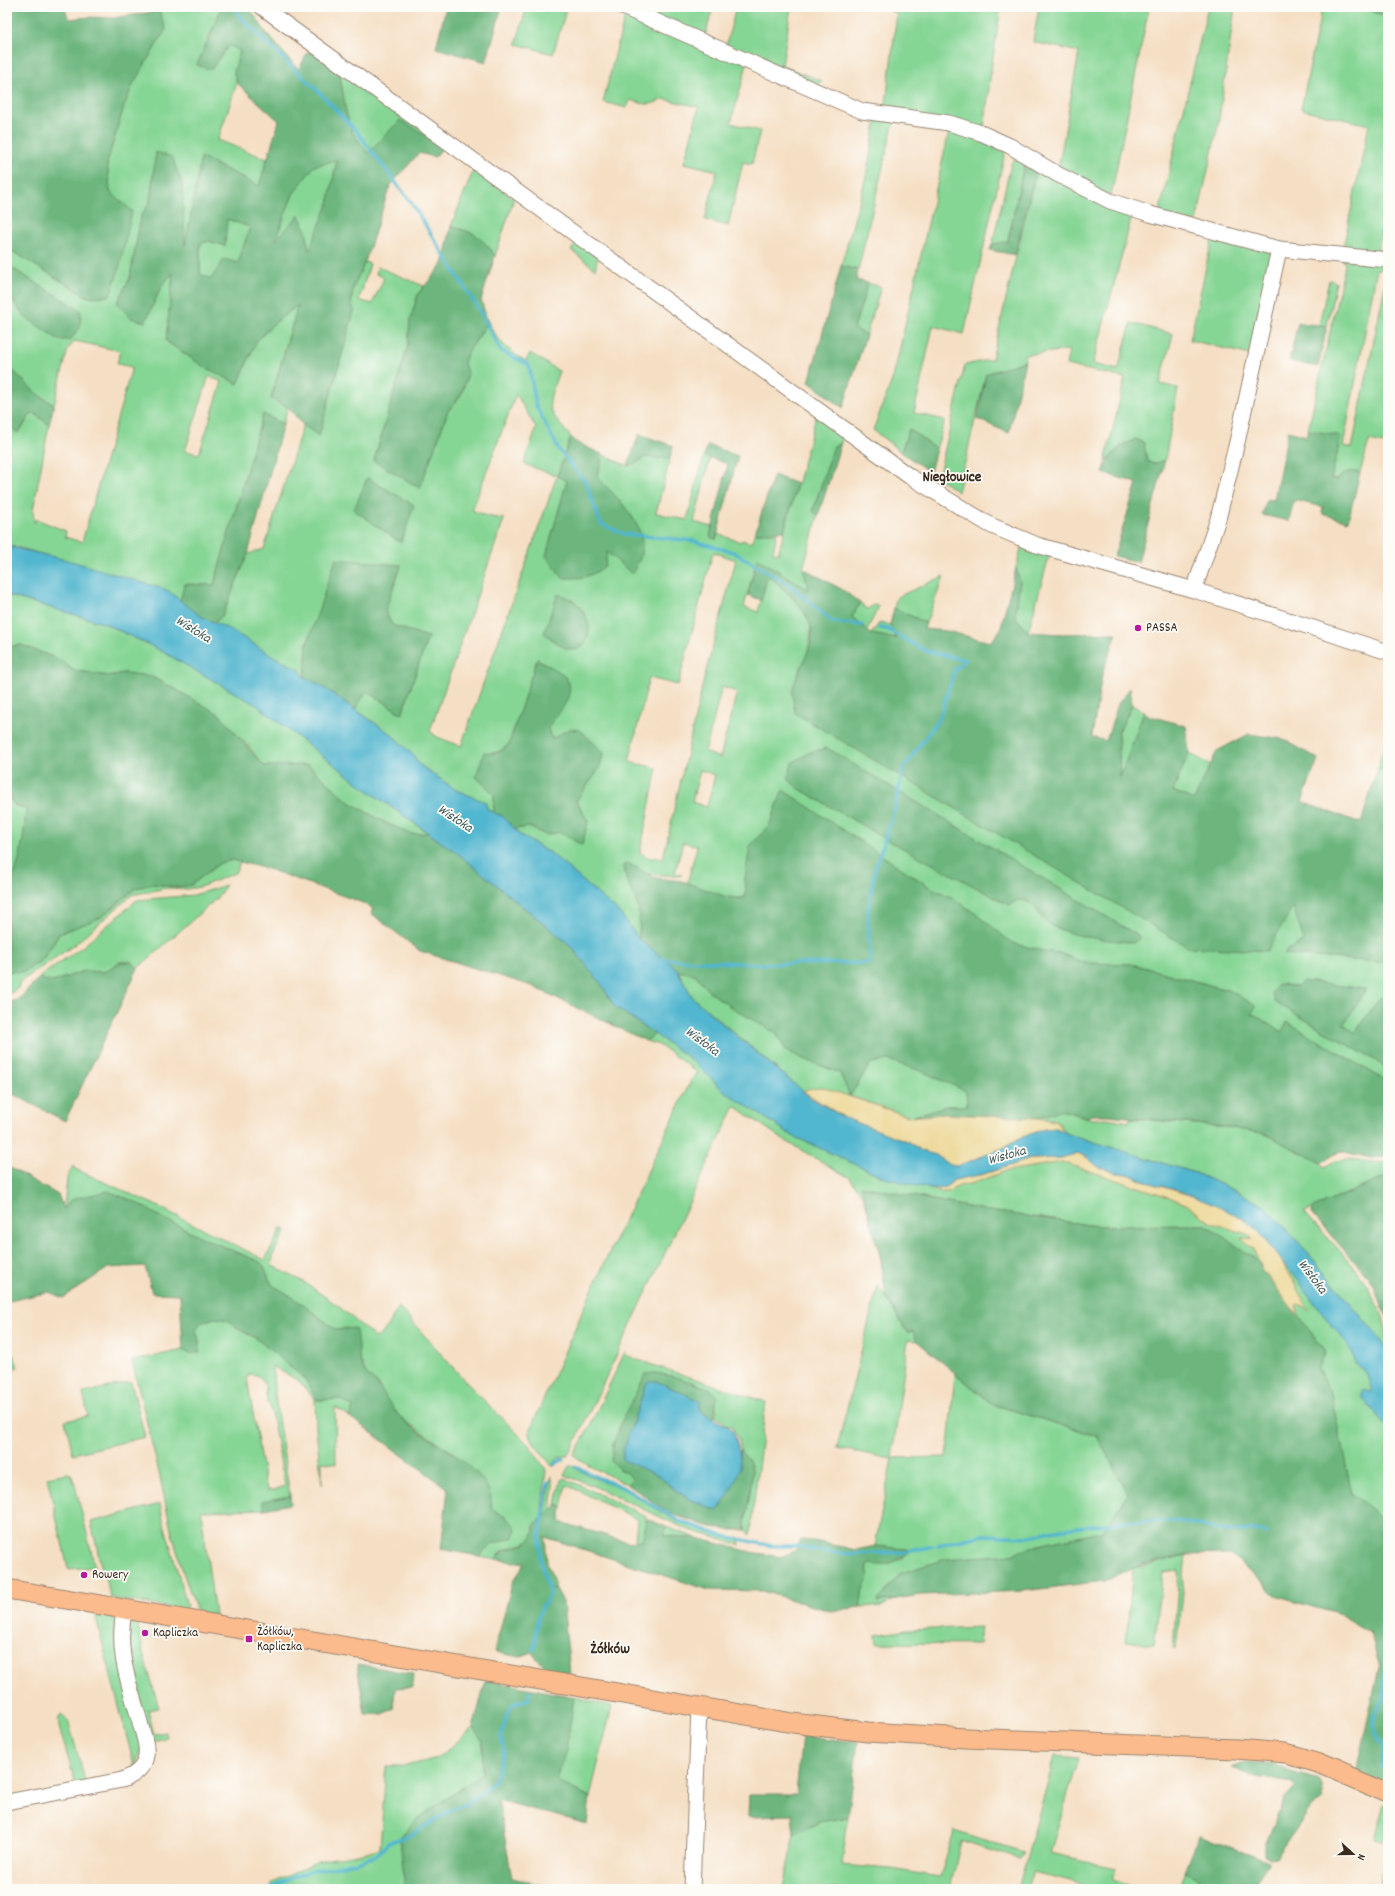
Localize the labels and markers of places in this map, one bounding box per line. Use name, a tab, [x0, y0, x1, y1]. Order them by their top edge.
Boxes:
place label: PASSA	[1146, 619, 1178, 638]
marker: PASSA	[1133, 623, 1143, 633]
place label: Rowery	[92, 1566, 129, 1585]
marker: Rowery	[79, 1570, 89, 1580]
place label: Żółków, Kapliczka	[257, 1623, 303, 1657]
place label: Kapliczka	[153, 1624, 199, 1643]
marker: Kapliczka	[140, 1628, 150, 1638]
marker: Żółków, Kapliczka	[244, 1634, 254, 1644]

